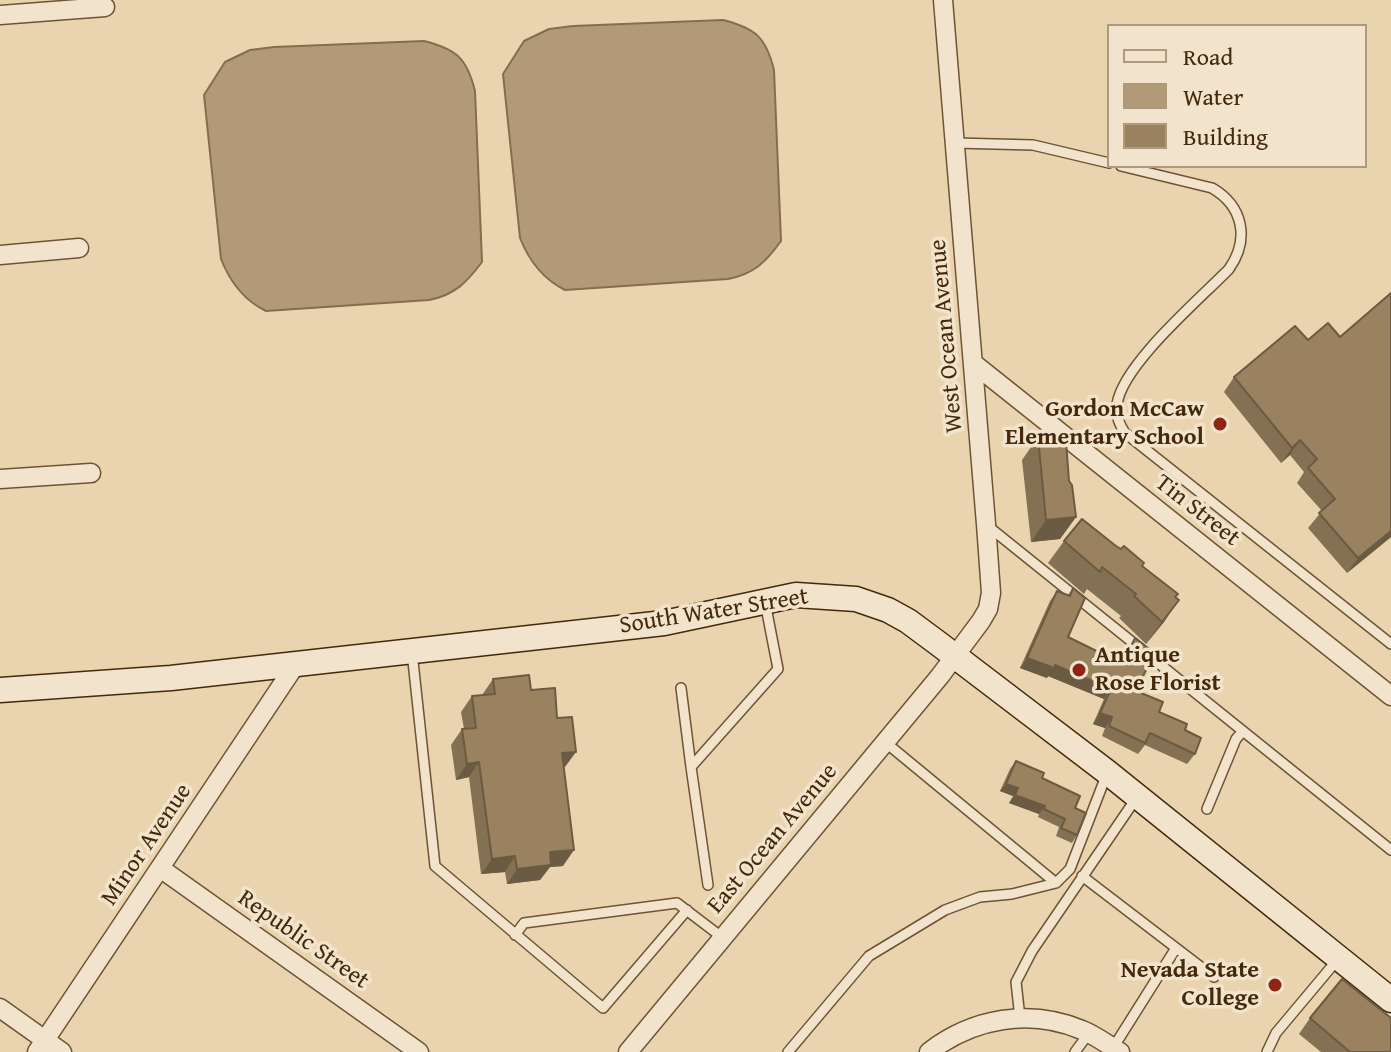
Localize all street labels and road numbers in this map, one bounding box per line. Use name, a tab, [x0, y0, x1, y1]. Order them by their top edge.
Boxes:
street label: West Ocean Avenue	[924, 238, 970, 434]
street label: Tin Street	[1149, 469, 1245, 553]
street label: South Water Street	[618, 583, 810, 641]
street label: East Ocean Avenue	[702, 758, 844, 920]
street label: Minor Avenue	[96, 778, 198, 912]
street label: Republic Street	[232, 884, 374, 996]

